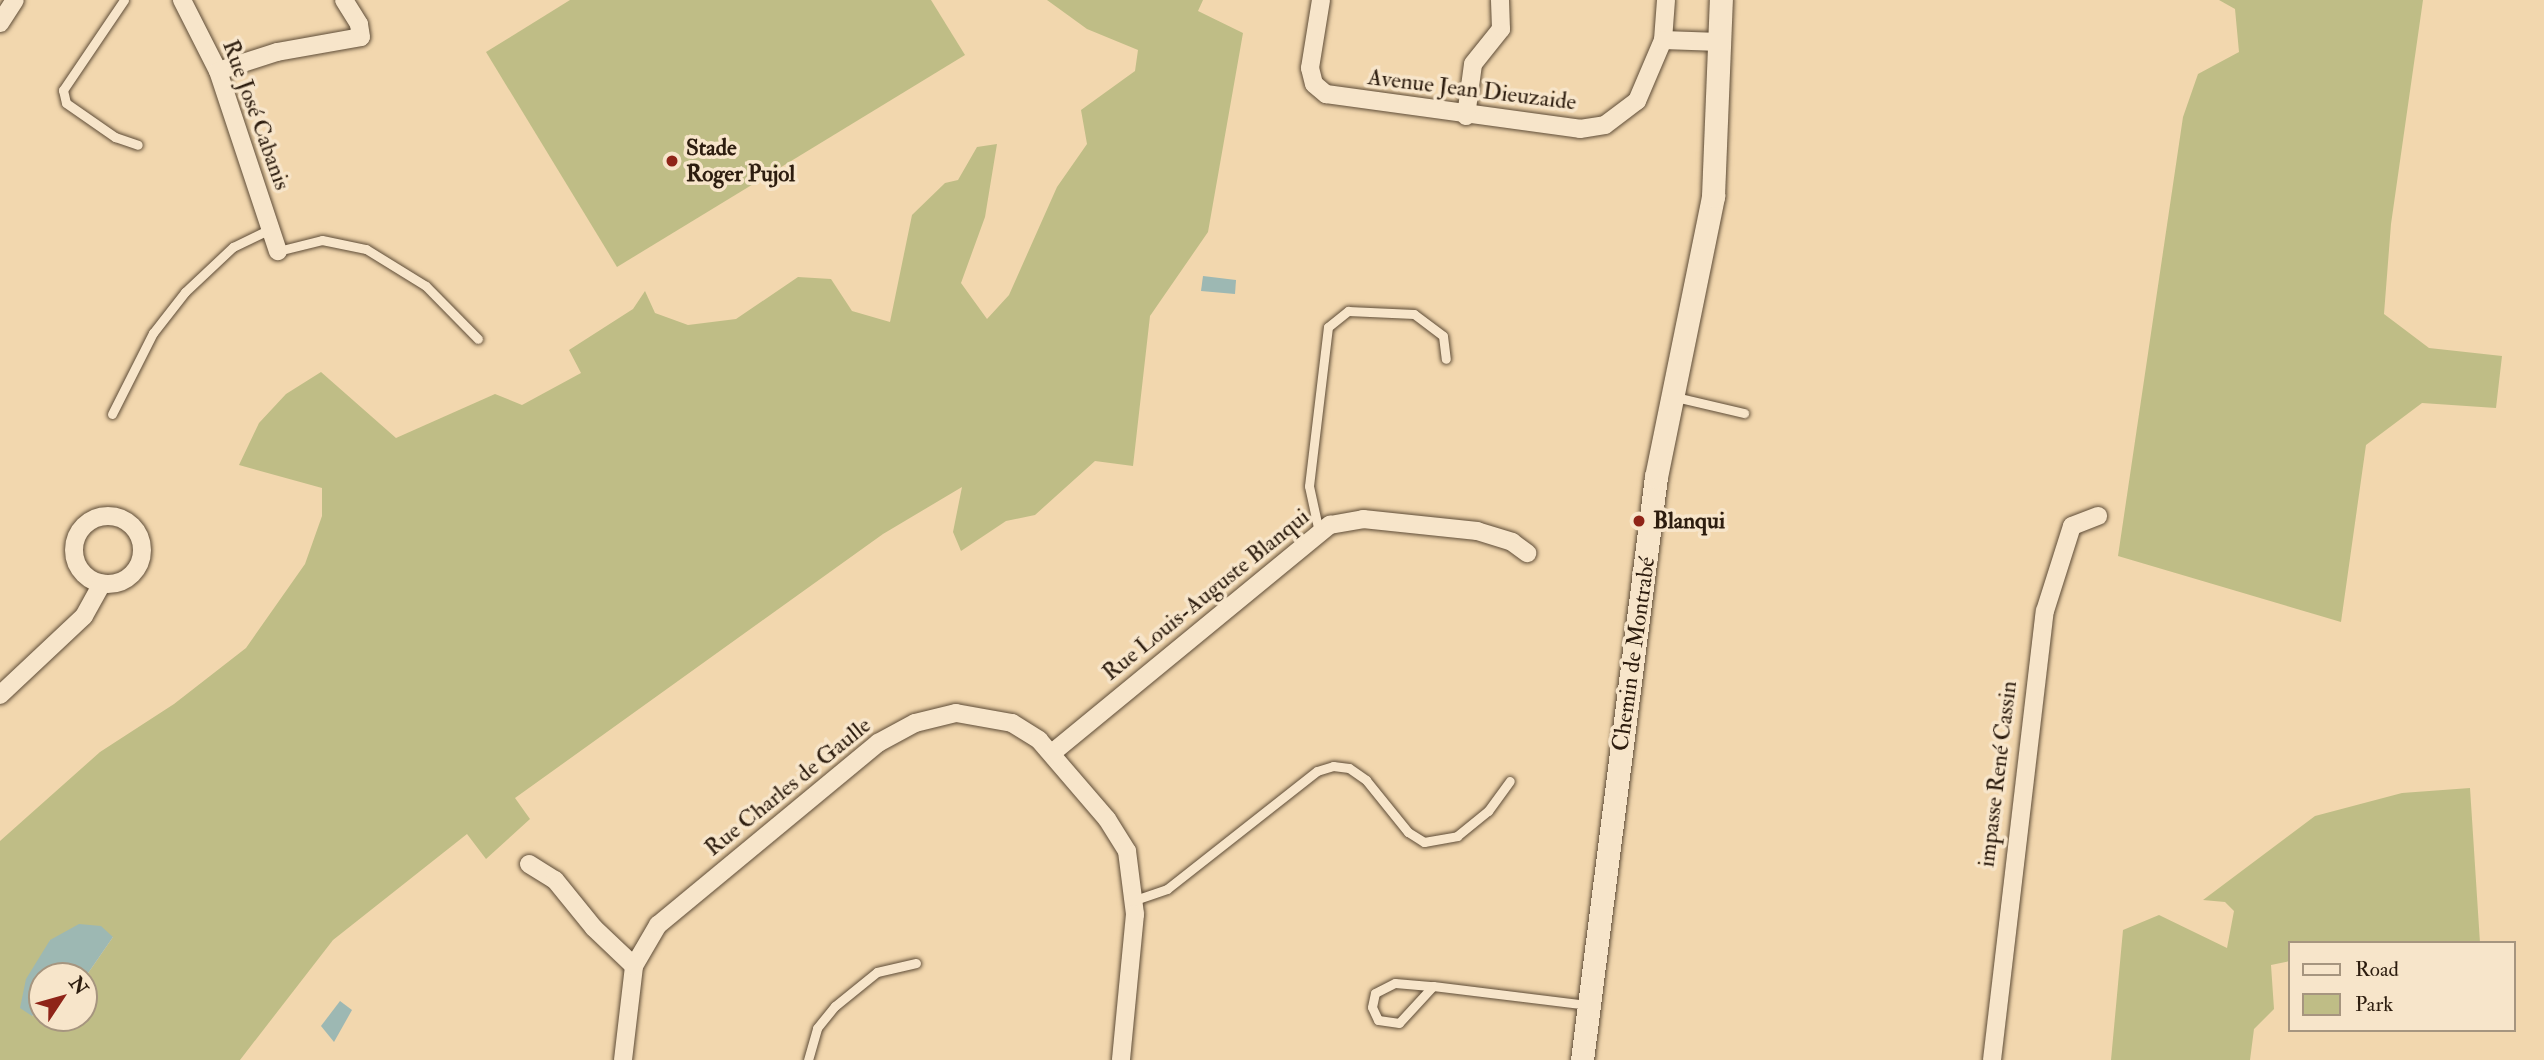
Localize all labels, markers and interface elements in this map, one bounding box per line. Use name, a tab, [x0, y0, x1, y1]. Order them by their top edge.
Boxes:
street label: Rue José Cabanis	[216, 36, 296, 194]
street label: Avenue Jean Dieuzaide	[1366, 64, 1578, 116]
place label: Stade Roger Pujol	[686, 134, 795, 188]
marker: Stade Roger Pujol	[664, 153, 680, 169]
street label: Rue Louis-Auguste Blanqui	[1097, 503, 1315, 687]
place label: Blanqui	[1653, 507, 1725, 535]
marker: Blanqui	[1631, 513, 1647, 529]
street label: Chemin de Montrabé	[1607, 555, 1661, 753]
street label: impasse René Cassin	[1973, 679, 2023, 869]
street label: Rue Charles de Gaulle	[700, 712, 876, 862]
legend	[2288, 941, 2516, 1032]
text: Road	[2355, 956, 2399, 983]
north arrow	[28, 962, 98, 1032]
text: N	[64, 972, 93, 1000]
text: Park	[2355, 991, 2393, 1018]

